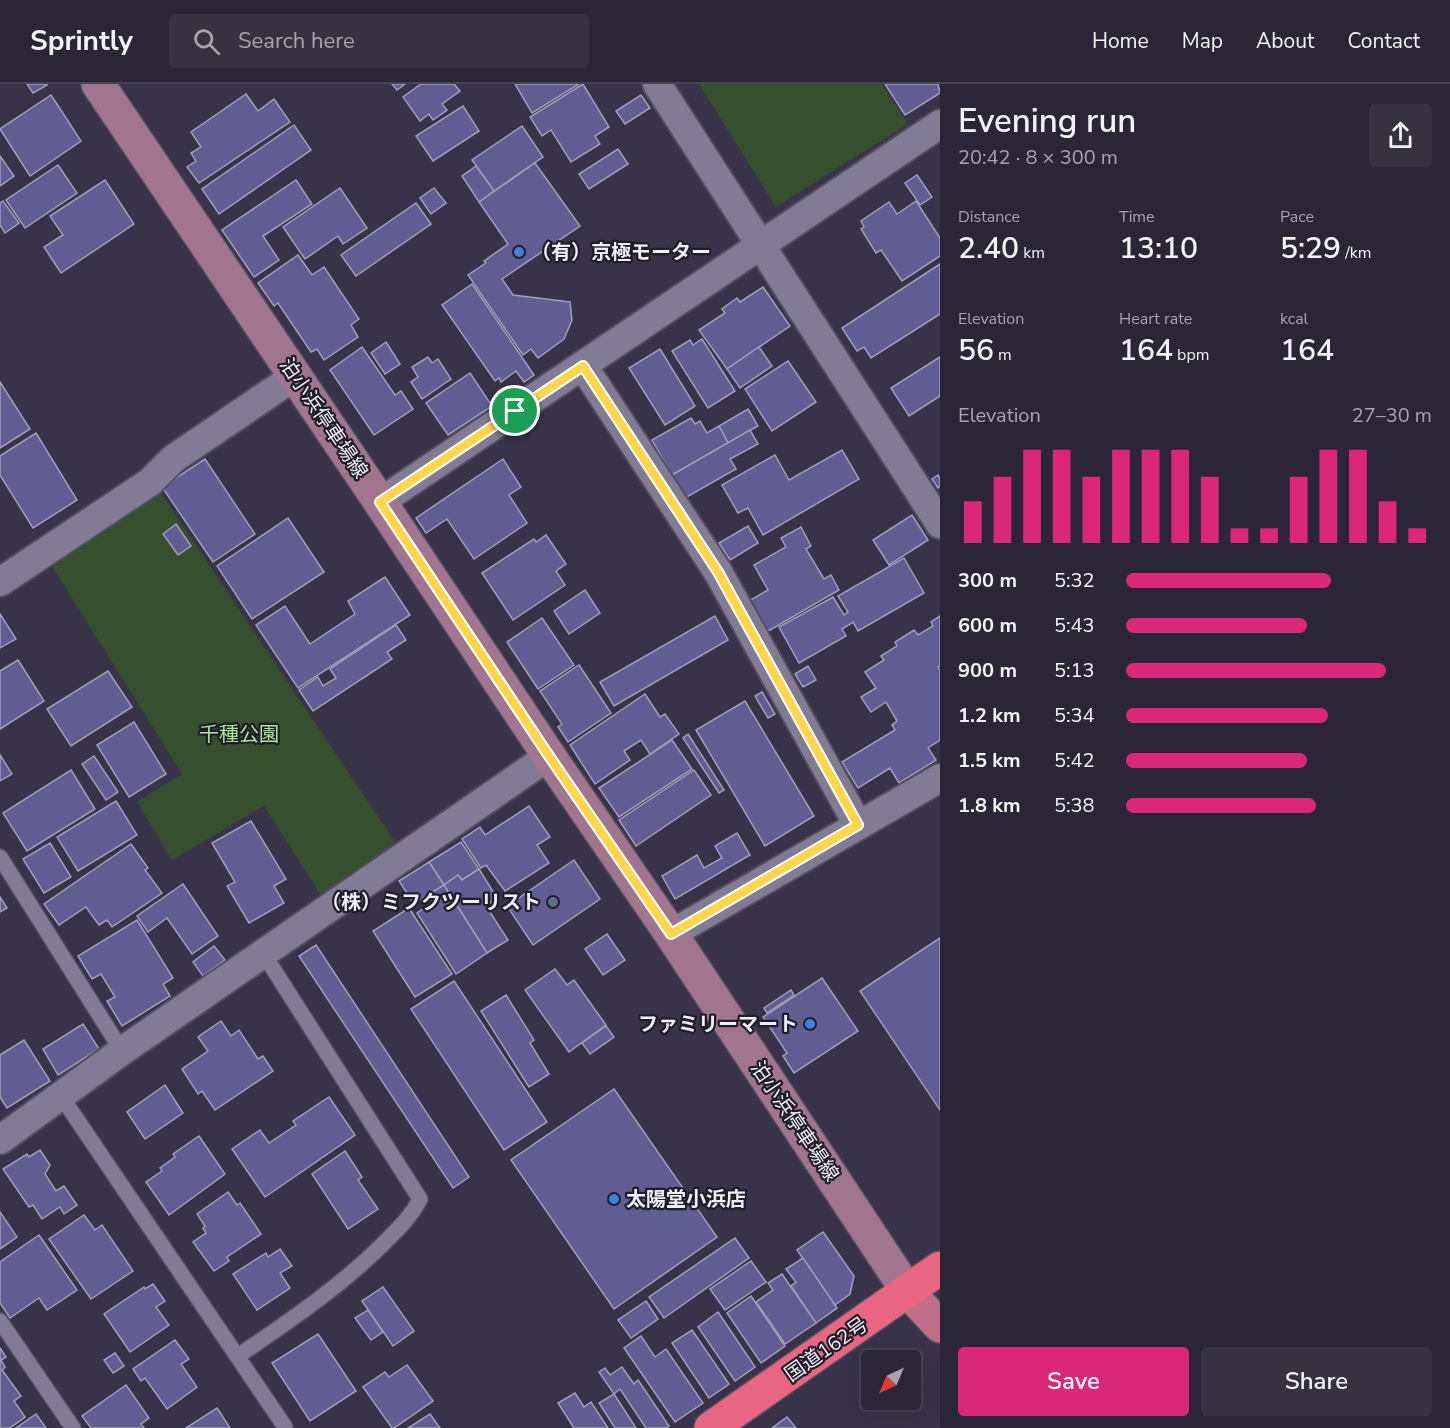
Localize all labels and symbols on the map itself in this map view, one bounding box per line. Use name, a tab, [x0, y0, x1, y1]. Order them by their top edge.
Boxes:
place label: （有）京極モーター	[531, 239, 711, 266]
marker: （有）京極モーター	[512, 245, 526, 259]
street label: 泊小浜停車場線	[273, 353, 374, 484]
pin	[489, 385, 540, 436]
park label: 千種公園	[199, 721, 279, 748]
place label: （株）ミフクツーリスト	[321, 889, 541, 916]
marker: （株）ミフクツーリスト	[546, 895, 560, 909]
place label: ファミリーマート	[638, 1011, 798, 1038]
marker: ファミリーマート	[803, 1017, 817, 1031]
street label: 泊小浜停車場線	[744, 1056, 845, 1187]
place label: 太陽堂小浜店	[626, 1186, 746, 1213]
marker: 太陽堂小浜店	[607, 1192, 621, 1206]
street label: 国道162号	[779, 1311, 873, 1388]
north arrow	[861, 1350, 921, 1410]

